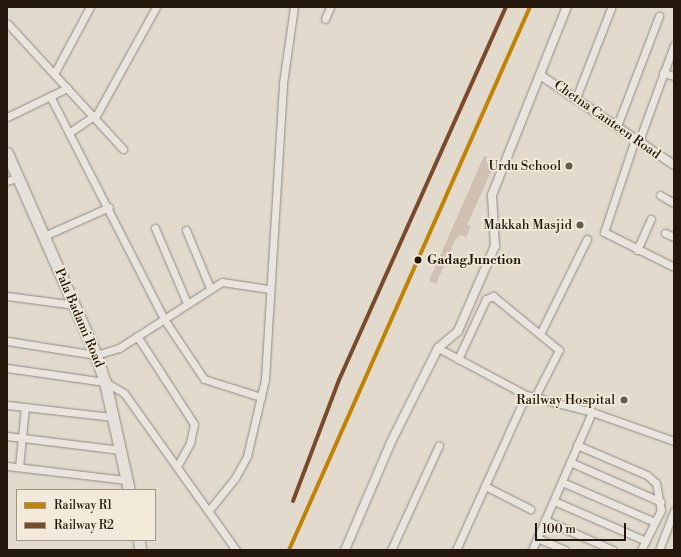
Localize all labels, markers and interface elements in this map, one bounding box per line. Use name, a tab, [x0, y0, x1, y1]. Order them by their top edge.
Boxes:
street label: Chetna Canteen Road	[551, 77, 663, 163]
place label: Urdu School	[489, 158, 561, 174]
marker: Urdu School	[564, 161, 574, 171]
place label: Makkah Masjid	[483, 217, 572, 233]
marker: Makkah Masjid	[575, 220, 585, 230]
place label: Gadag Junction	[427, 252, 521, 268]
marker: Gadag Junction	[412, 254, 424, 266]
street label: Pala Badami Road	[51, 266, 107, 370]
place label: Railway Hospital	[516, 392, 615, 408]
marker: Railway Hospital	[618, 394, 630, 406]
legend	[16, 489, 156, 541]
text: Railway R1	[54, 498, 112, 513]
scale bar	[537, 515, 628, 541]
text: Railway R2	[54, 518, 114, 533]
text: 100 m	[542, 522, 576, 537]

